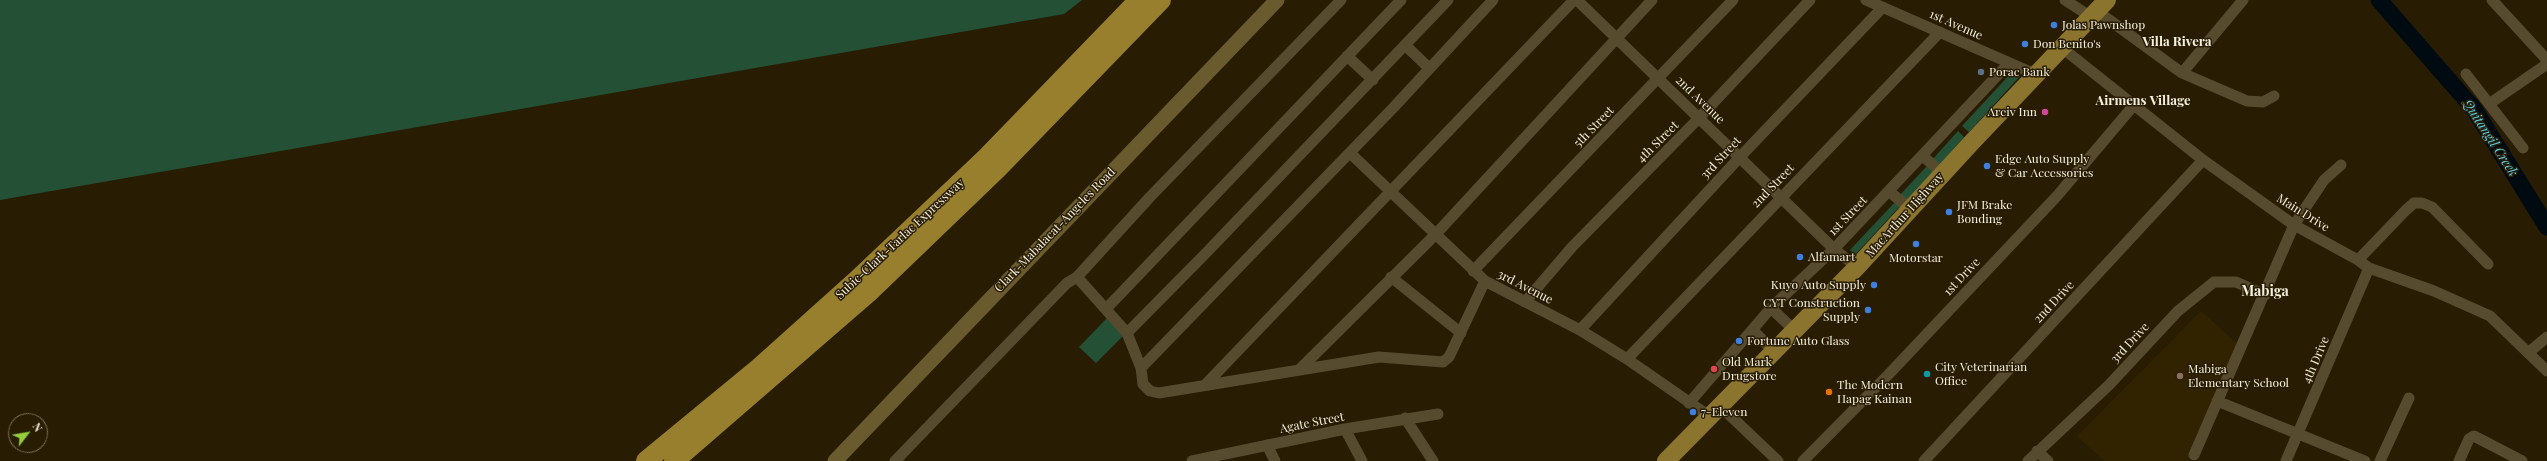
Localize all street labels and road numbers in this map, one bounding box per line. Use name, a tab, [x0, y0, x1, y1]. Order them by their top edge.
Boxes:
street label: 1st Avenue	[1927, 7, 1985, 43]
street label: 2nd Avenue	[1673, 73, 1727, 127]
street label: 5th Street	[1571, 103, 1617, 151]
street label: 4th Street	[1634, 118, 1682, 166]
street label: 3rd Street	[1698, 134, 1744, 182]
street label: 2nd Street	[1749, 161, 1797, 211]
street label: Clark-Mabalacat-Angeles Road	[992, 165, 1118, 295]
street label: MacArthur Highway	[1863, 170, 1947, 260]
street label: Subic-Clark-Tarlac Expressway	[833, 176, 967, 302]
street label: Main Drive	[2274, 191, 2332, 235]
street label: 1st Street	[1826, 193, 1870, 239]
street label: 1st Drive	[1941, 255, 1983, 299]
street label: 3rd Avenue	[1495, 267, 1555, 307]
street label: 2nd Drive	[2031, 278, 2077, 326]
street label: 3rd Drive	[2108, 320, 2152, 366]
street label: 4th Drive	[2300, 334, 2332, 386]
street label: Agate Street	[1279, 410, 1345, 436]

